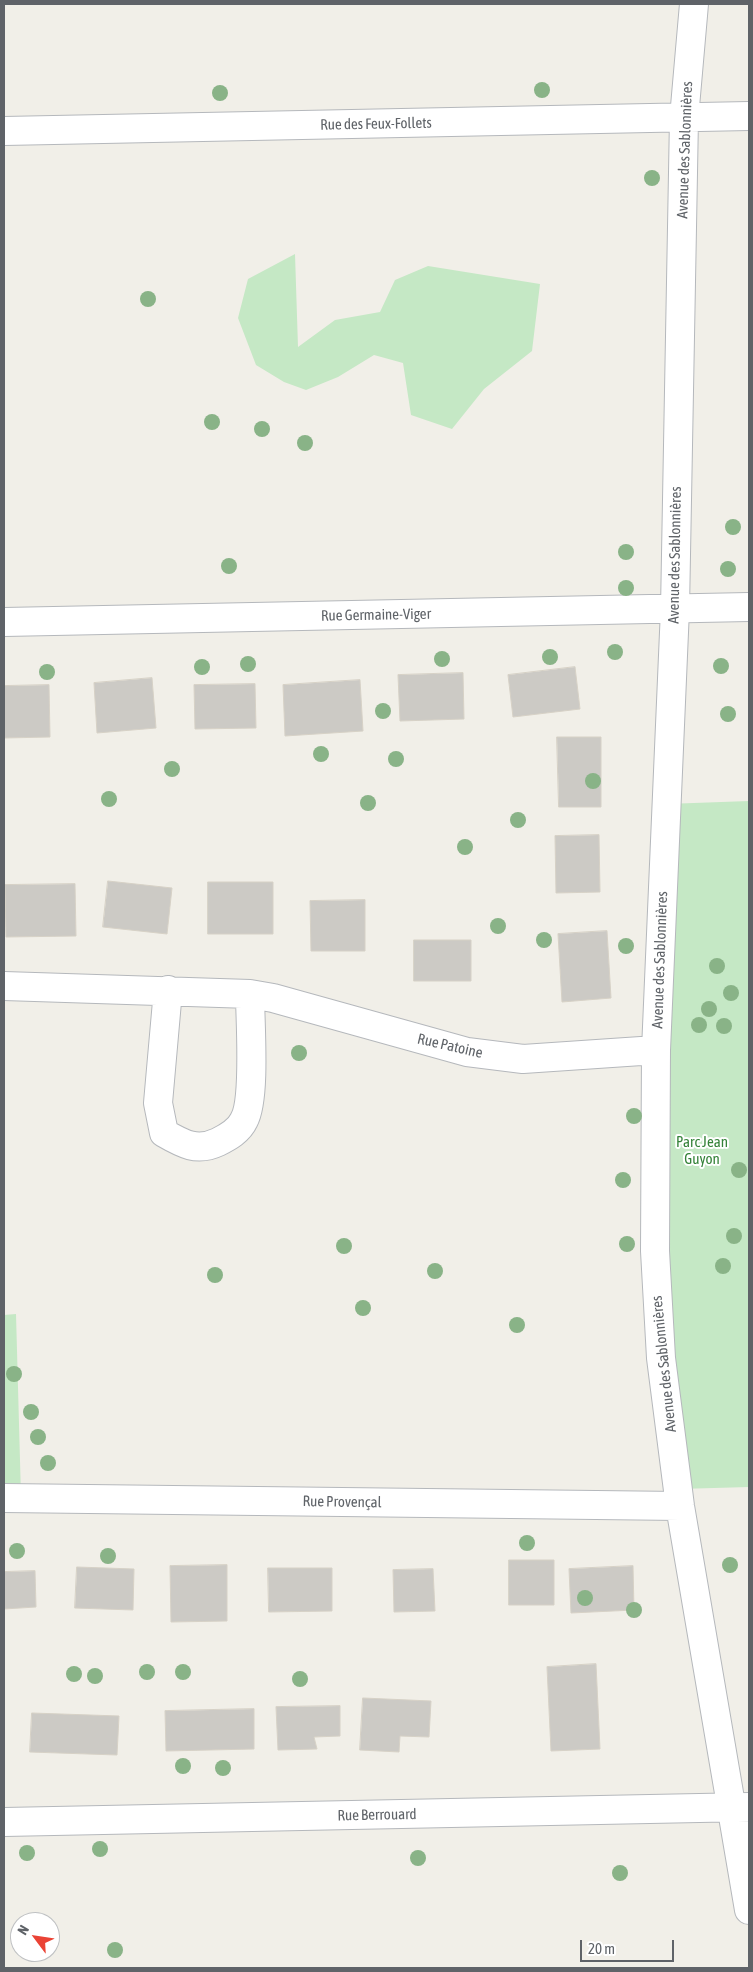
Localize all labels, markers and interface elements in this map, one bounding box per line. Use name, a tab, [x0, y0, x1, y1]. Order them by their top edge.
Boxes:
street label: Avenue des Sablonnières	[674, 81, 696, 219]
street label: Rue des Feux-Follets	[320, 114, 432, 134]
street label: Avenue des Sablonnières	[665, 486, 685, 624]
street label: Rue Germaine-Viger	[321, 605, 431, 625]
street label: Avenue des Sablonnières	[649, 891, 671, 1029]
street label: Rue Patoine	[416, 1030, 484, 1062]
park label: Parc Jean Guyon	[676, 1133, 728, 1168]
street label: Avenue des Sablonnières	[648, 1295, 680, 1433]
street label: Rue Provençal	[302, 1492, 382, 1512]
street label: Rue Berrouard	[337, 1805, 417, 1825]
north arrow	[10, 1912, 60, 1962]
text: N	[14, 1922, 32, 1937]
scale bar	[583, 1930, 677, 1962]
text: 20 m	[588, 1940, 615, 1957]

